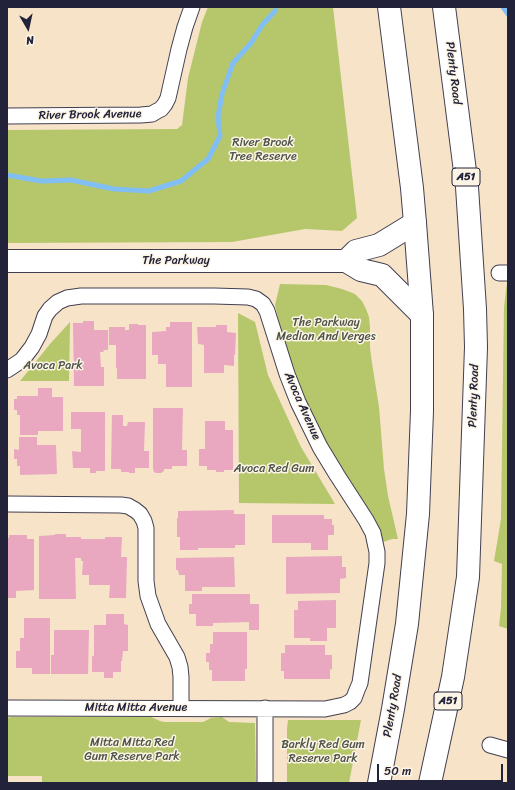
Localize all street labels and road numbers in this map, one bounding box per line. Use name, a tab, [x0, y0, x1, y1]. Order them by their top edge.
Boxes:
street label: Plenty Road	[442, 41, 464, 105]
street label: River Brook Avenue	[38, 107, 142, 123]
road number: A51	[452, 168, 480, 186]
street label: The Parkway	[142, 254, 210, 268]
street label: Plenty Road	[466, 364, 482, 428]
street label: Avoca Avenue	[281, 370, 323, 442]
street label: Plenty Road	[380, 674, 406, 738]
road number: A51	[434, 692, 462, 710]
street label: Mitta Mitta Avenue	[85, 701, 187, 715]

